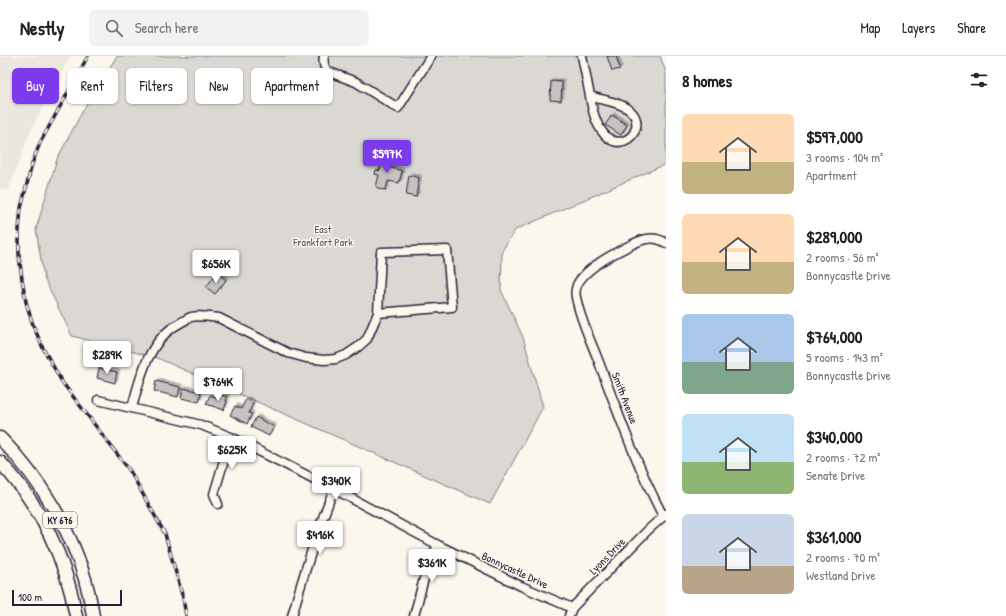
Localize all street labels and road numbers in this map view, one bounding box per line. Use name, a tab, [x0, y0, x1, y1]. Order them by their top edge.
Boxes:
street label: Smith Avenue	[609, 370, 641, 426]
road number: KY 676	[43, 512, 77, 528]
street label: Lyons Drive	[586, 534, 628, 577]
street label: Bonnycastle Drive	[480, 548, 551, 592]

